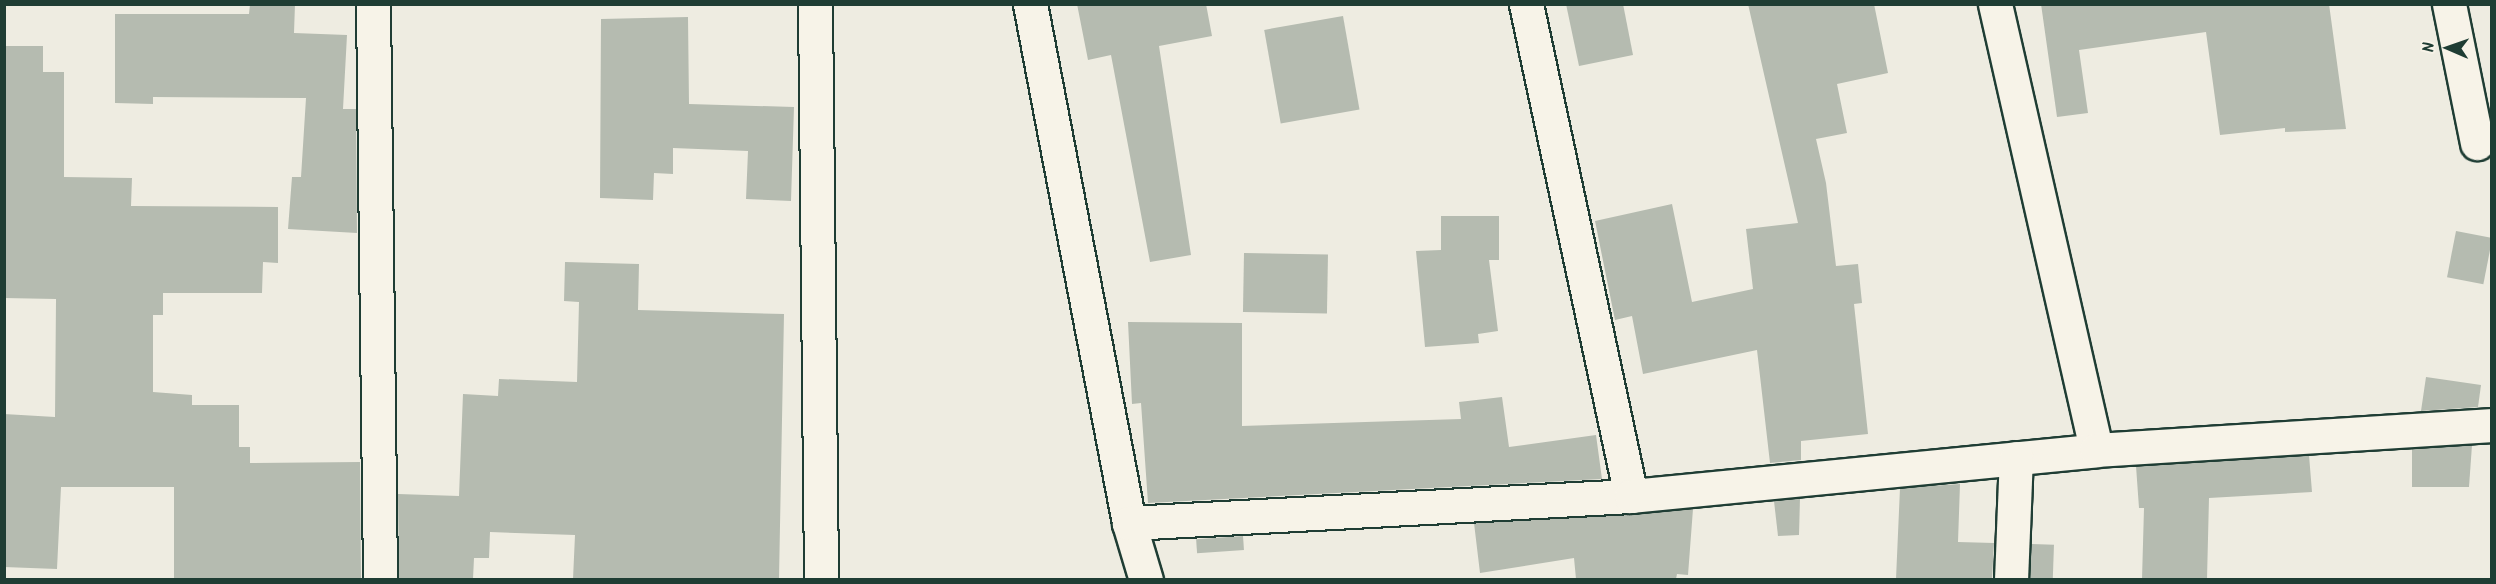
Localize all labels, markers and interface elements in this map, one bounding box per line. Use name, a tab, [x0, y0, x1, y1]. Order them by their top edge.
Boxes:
north arrow	[2418, 18, 2478, 78]
text: N	[2417, 42, 2442, 53]

